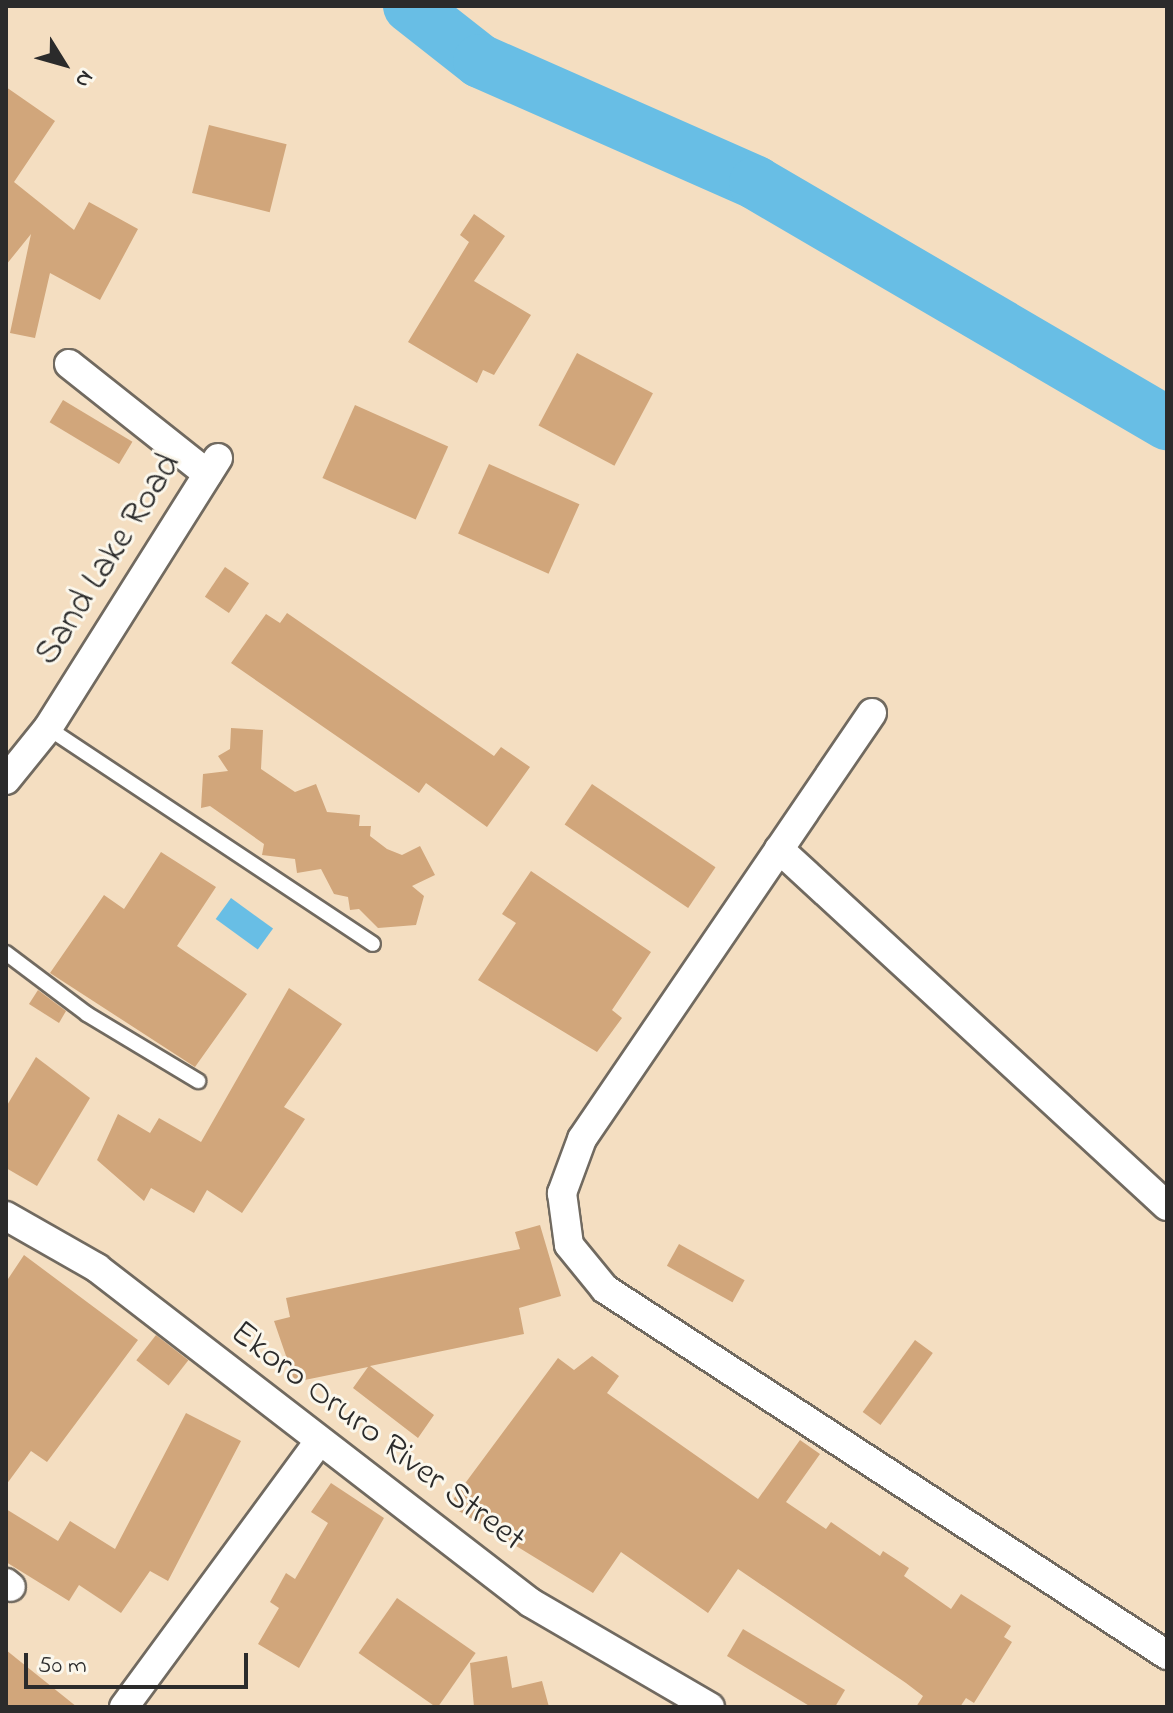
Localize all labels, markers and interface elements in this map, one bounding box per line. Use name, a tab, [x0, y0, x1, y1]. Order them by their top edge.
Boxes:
north arrow	[24, 24, 104, 104]
text: N	[66, 63, 100, 94]
street label: Sand Lake Road	[27, 446, 191, 674]
street label: Ekoro Oruro River Street	[221, 1312, 533, 1562]
scale bar	[28, 1637, 252, 1687]
text: 50 m	[38, 1649, 87, 1684]

